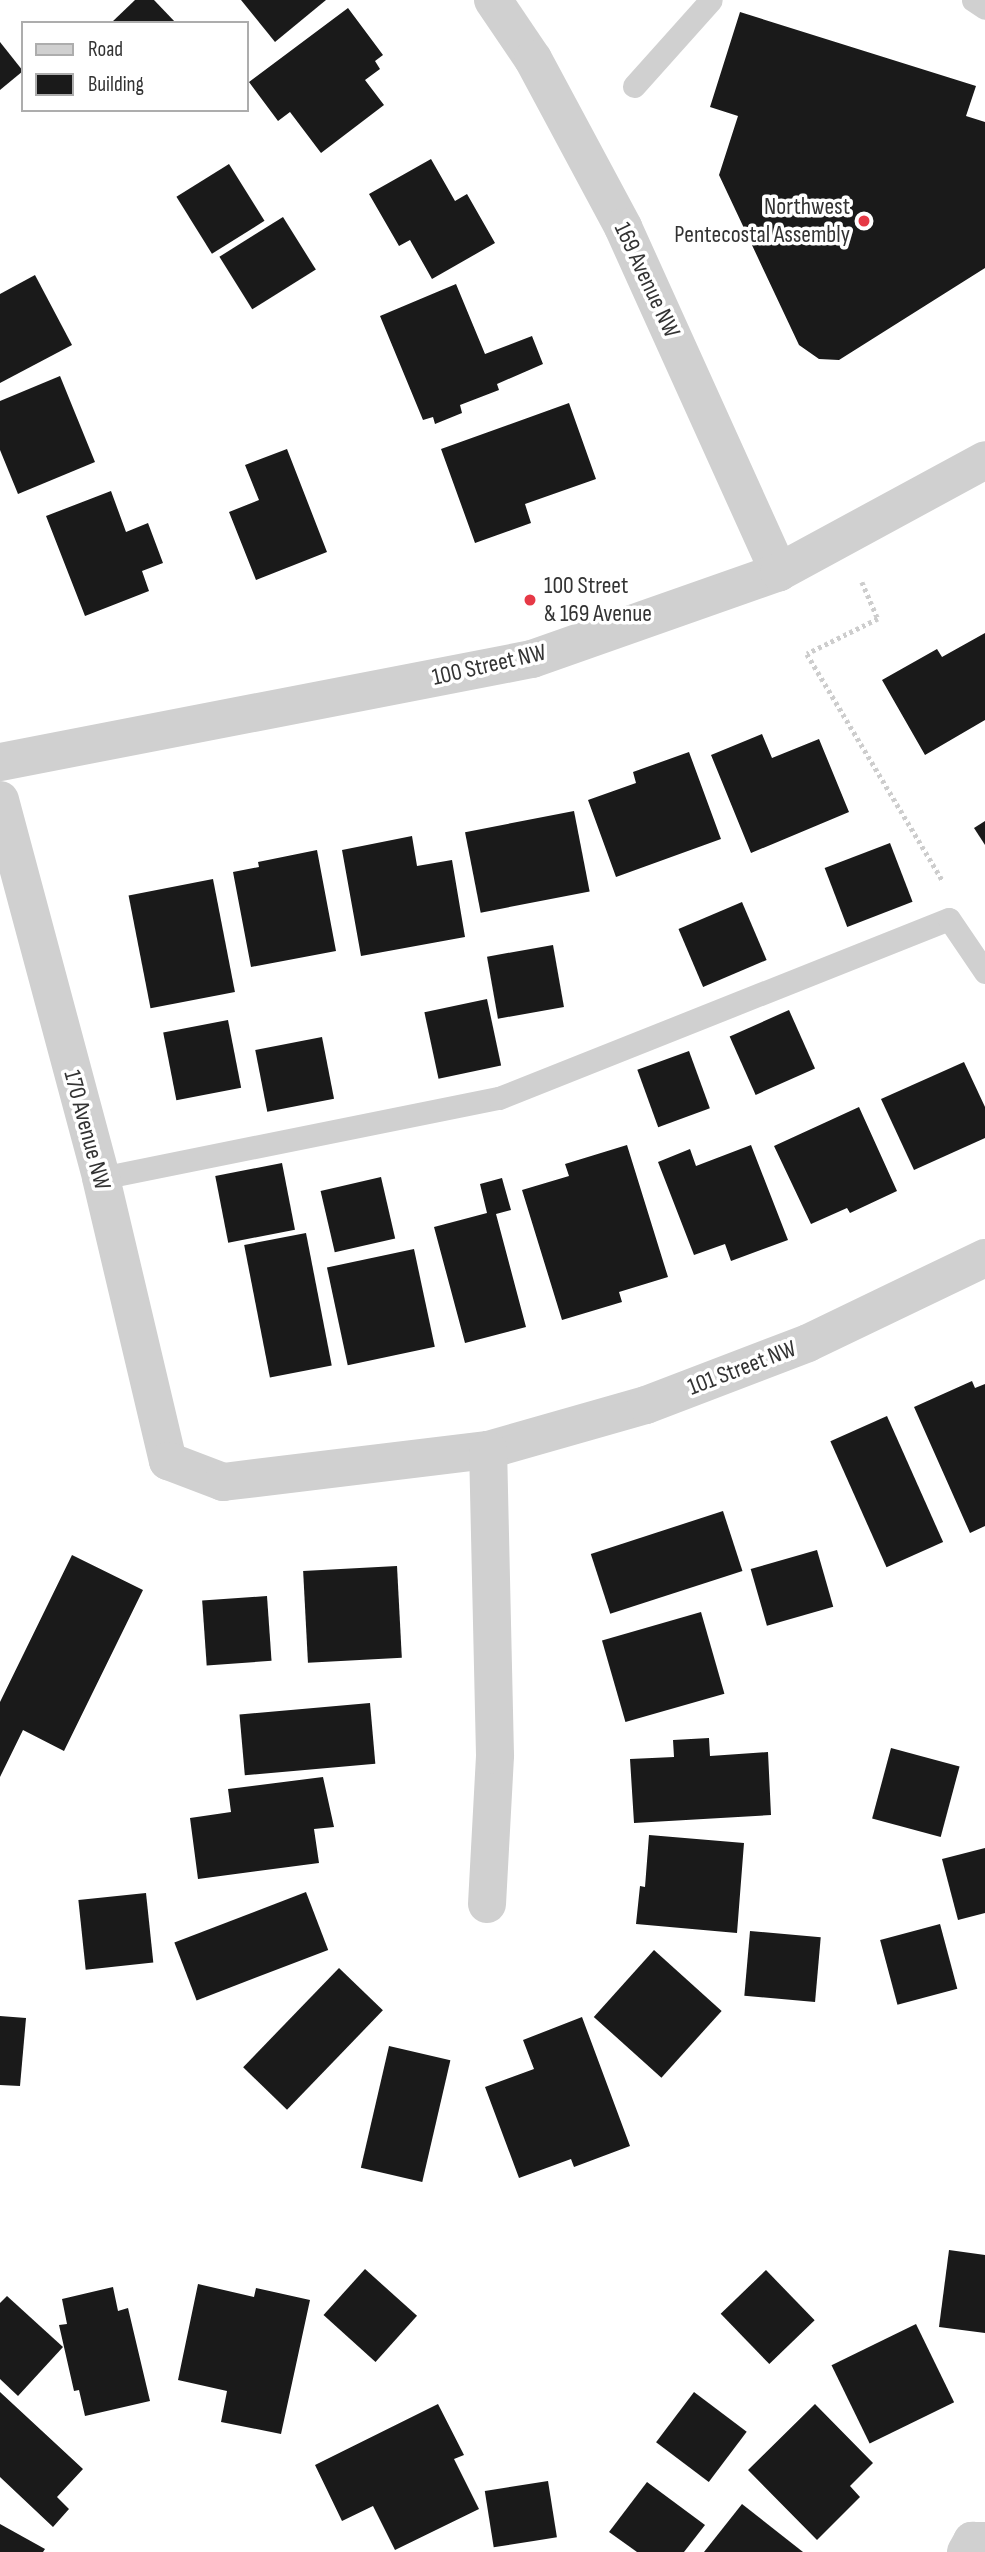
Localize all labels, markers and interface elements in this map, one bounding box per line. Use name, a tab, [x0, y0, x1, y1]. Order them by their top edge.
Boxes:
legend	[21, 21, 248, 112]
text: Road	[88, 37, 123, 62]
text: Building	[88, 72, 144, 97]
place label: Northwest Pentecostal Assembly	[674, 193, 850, 249]
marker: Northwest Pentecostal Assembly	[856, 213, 872, 229]
street label: 169 Avenue NW	[608, 218, 686, 342]
place label: 100 Street & 169 Avenue	[544, 572, 652, 628]
marker: 100 Street & 169 Avenue	[522, 592, 538, 608]
street label: 100 Street NW	[429, 638, 549, 692]
street label: 170 Avenue NW	[57, 1067, 117, 1193]
street label: 101 Street NW	[684, 1334, 800, 1402]

